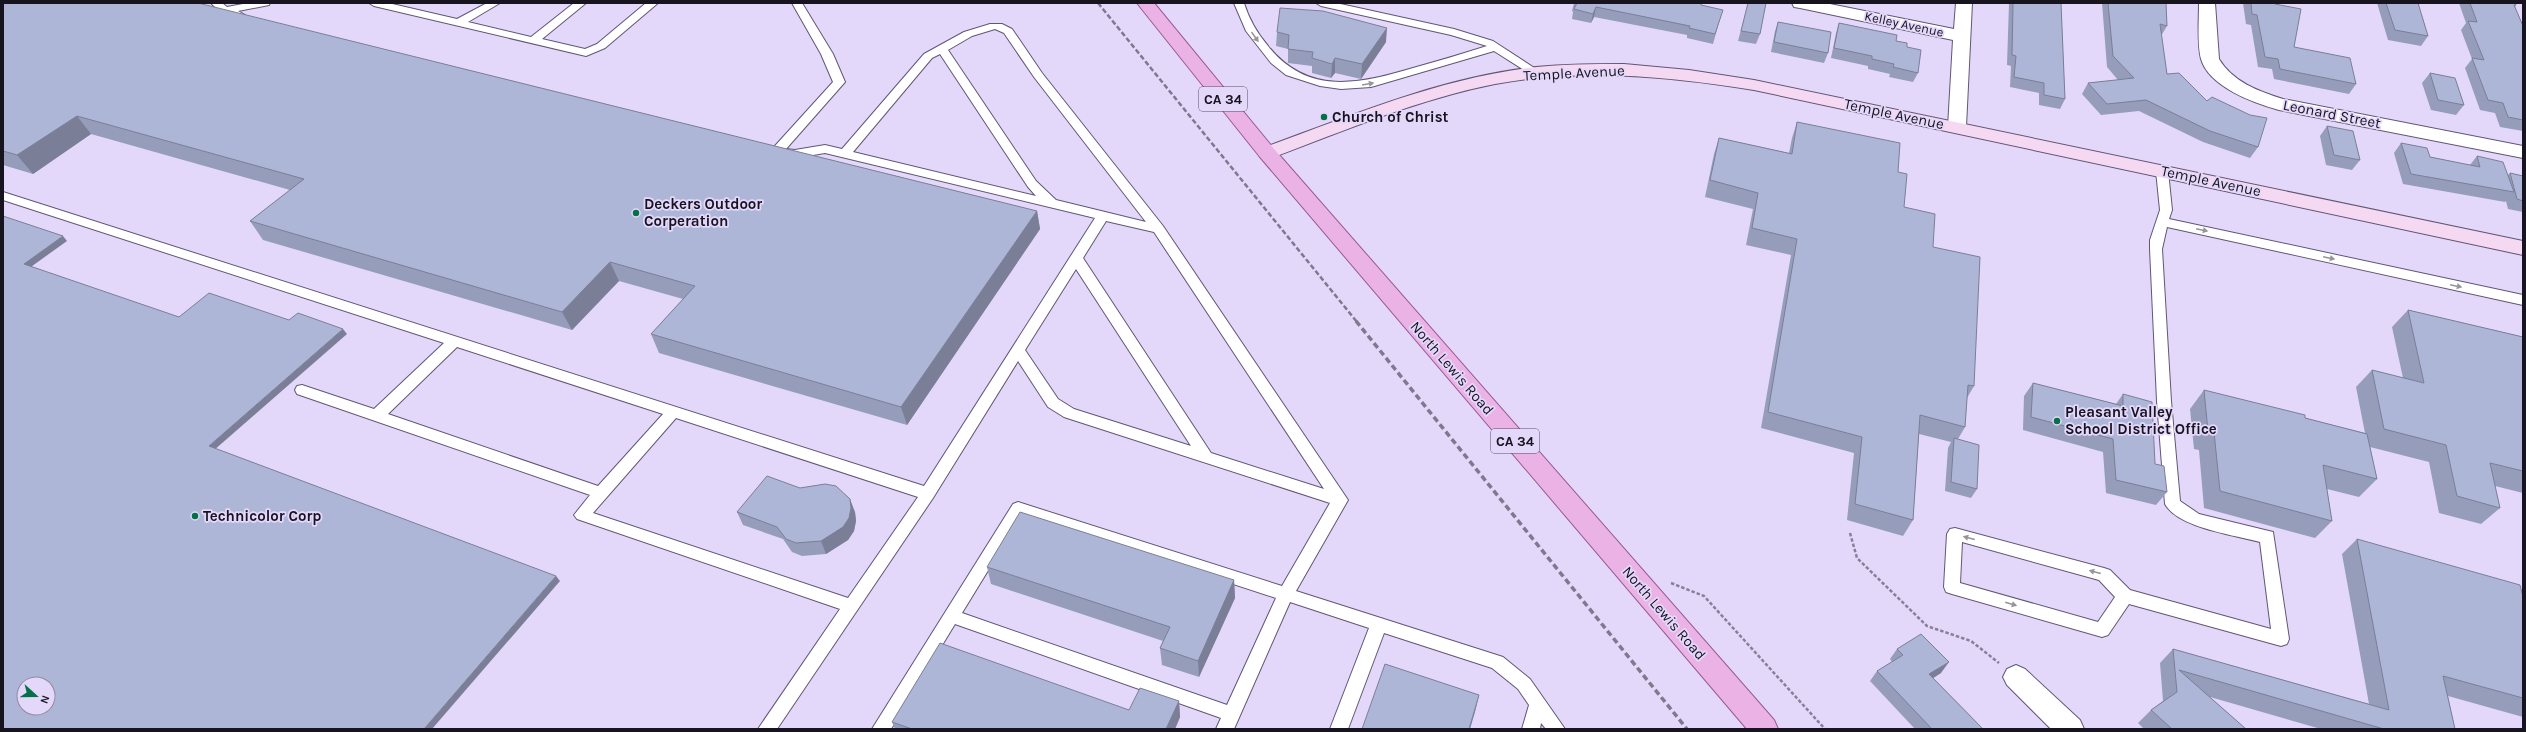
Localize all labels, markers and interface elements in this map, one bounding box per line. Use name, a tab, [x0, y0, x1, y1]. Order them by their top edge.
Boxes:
street label: Kelley Avenue	[1863, 8, 1945, 40]
one-way arrow	[1251, 32, 1259, 43]
street label: Temple Avenue	[1523, 61, 1625, 85]
one-way arrow	[1362, 81, 1374, 87]
road number: CA 34	[1199, 87, 1247, 111]
street label: Temple Avenue	[1842, 95, 1946, 133]
street label: Leonard Street	[2282, 96, 2383, 132]
place label: Church of Christ	[1332, 108, 1449, 126]
marker: Church of Christ	[1319, 112, 1329, 122]
street label: Temple Avenue	[2159, 162, 2263, 200]
place label: Deckers Outdoor Corperation	[644, 195, 762, 230]
marker: Deckers Outdoor Corperation	[631, 208, 641, 218]
one-way arrow	[2196, 228, 2208, 234]
one-way arrow	[2323, 255, 2335, 261]
one-way arrow	[2450, 283, 2462, 289]
street label: North Lewis Road	[1406, 318, 1498, 418]
place label: Pleasant Valley School District Office	[2065, 403, 2217, 438]
marker: Pleasant Valley School District Office	[2052, 416, 2062, 426]
road number: CA 34	[1491, 429, 1539, 453]
place label: Technicolor Corp	[203, 507, 321, 525]
marker: Technicolor Corp	[190, 511, 200, 521]
one-way arrow	[1963, 534, 1976, 540]
street label: North Lewis Road	[1618, 563, 1710, 663]
one-way arrow	[2089, 569, 2101, 575]
one-way arrow	[2005, 601, 2017, 607]
north arrow	[16, 676, 56, 716]
text: N	[37, 693, 52, 705]

